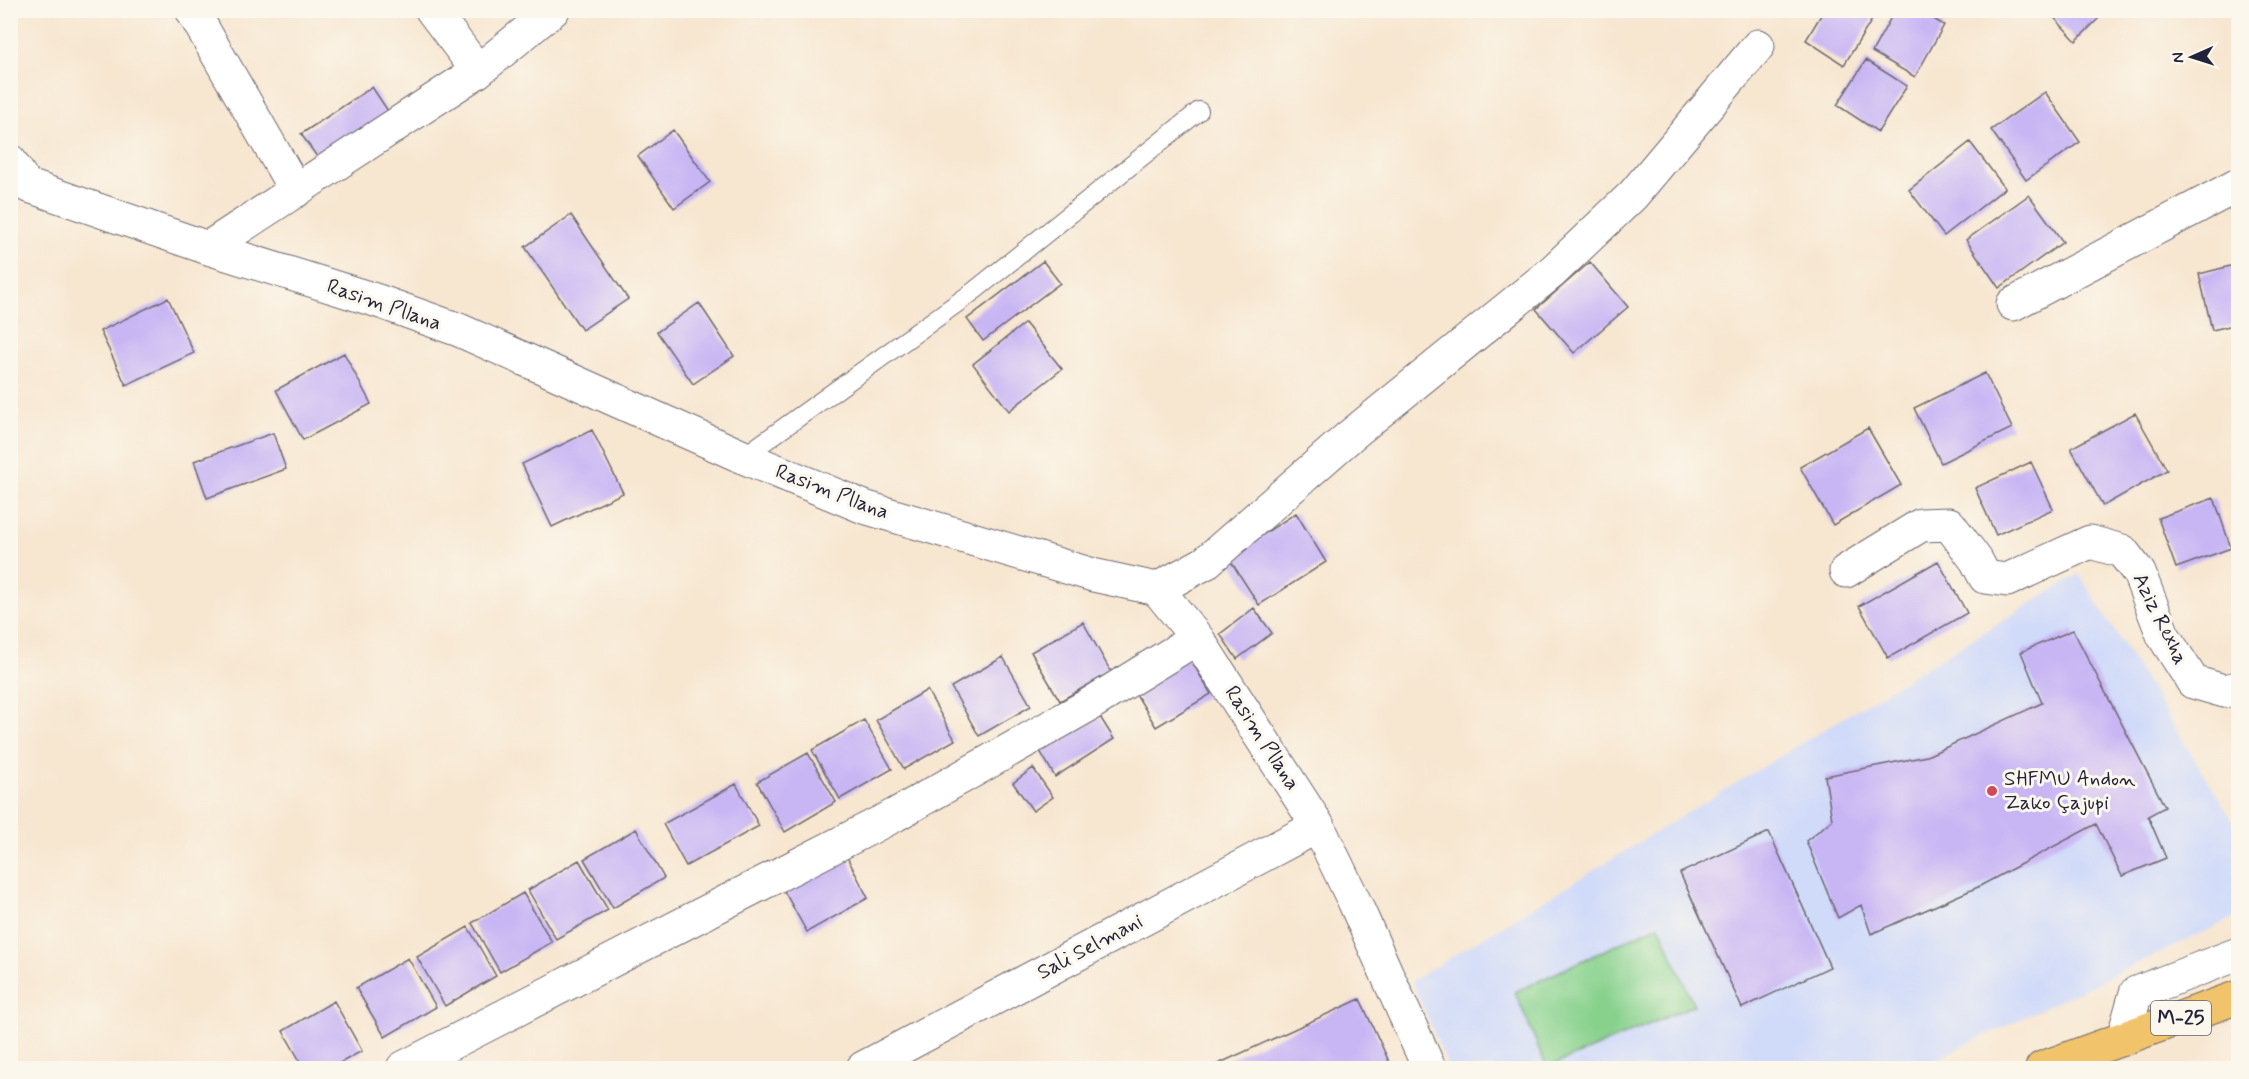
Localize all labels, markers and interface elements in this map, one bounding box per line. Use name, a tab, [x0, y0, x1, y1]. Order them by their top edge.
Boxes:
north arrow	[2162, 27, 2222, 87]
text: N	[2168, 52, 2189, 64]
street label: Rasim Pllana	[323, 272, 445, 338]
street label: Rasim Pllana	[771, 458, 893, 526]
street label: Aziz Rexha	[2126, 569, 2194, 669]
street label: Rasim Pllana	[1218, 680, 1306, 796]
place label: SHFMU Andon Zako Çajupi	[2004, 765, 2136, 817]
marker: SHFMU Andon Zako Çajupi	[1985, 784, 1999, 798]
street label: Sali Selmani	[1032, 907, 1148, 987]
road number: M-25	[2151, 1001, 2211, 1035]

